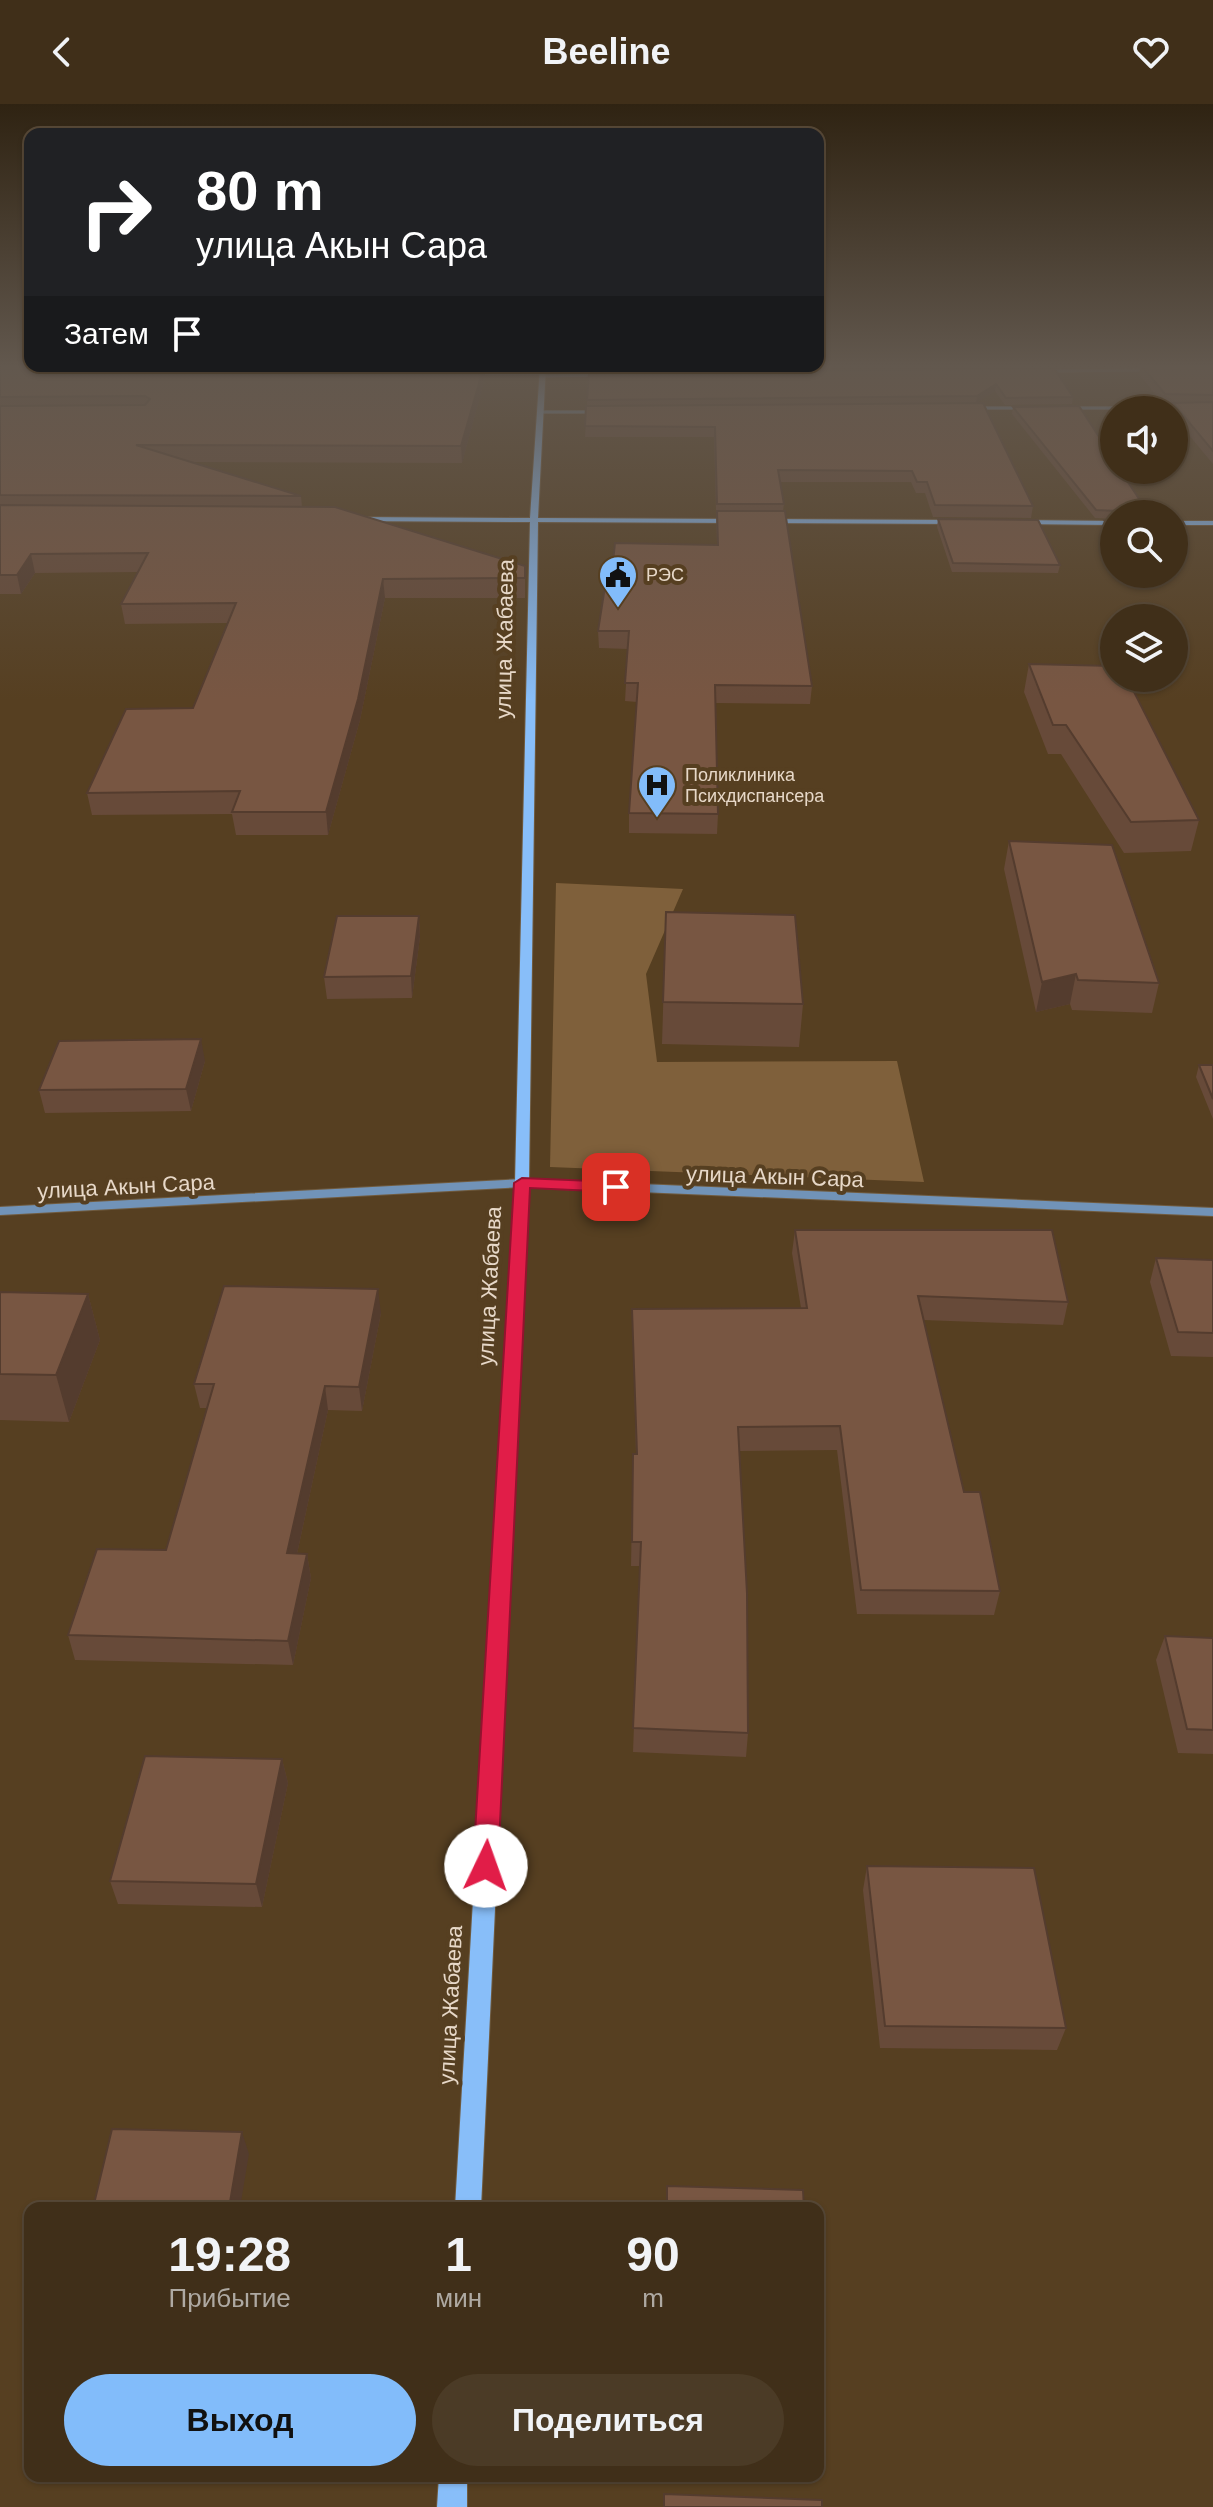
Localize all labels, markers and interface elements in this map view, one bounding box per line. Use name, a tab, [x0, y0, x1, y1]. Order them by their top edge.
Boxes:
icon: back	[40, 30, 84, 74]
icon: heart	[1129, 30, 1173, 74]
text: Beeline	[542, 31, 671, 72]
text: 80 m	[196, 159, 324, 222]
icon: right	[64, 160, 168, 264]
text: улица Акын Сара	[196, 225, 487, 266]
icon: arrive	[165, 312, 209, 356]
text: Затем	[64, 317, 149, 350]
map controls	[1100, 396, 1188, 692]
button: sound	[1100, 396, 1188, 484]
button: search	[1100, 500, 1188, 588]
public building icon: РЭС	[597, 554, 639, 609]
street label: улица Жабаева	[491, 558, 518, 719]
place label: РЭС	[646, 565, 684, 585]
button: layers	[1100, 604, 1188, 692]
hospital icon: Поликлиника Психдиспансера	[636, 764, 678, 819]
place label: Поликлиника Психдиспансера	[685, 765, 825, 806]
pin	[582, 1153, 650, 1221]
street label: улица Акын Сара	[686, 1161, 865, 1192]
icon: arrive	[594, 1165, 638, 1209]
street label: улица Акын Сара	[37, 1169, 216, 1204]
street label: улица Жабаева	[473, 1205, 506, 1366]
position arrow	[444, 1824, 528, 1908]
street label: улица Жабаева	[434, 1924, 467, 2085]
text: 19:28	[168, 2228, 291, 2281]
text: 1	[445, 2228, 472, 2281]
text: 90	[626, 2228, 680, 2281]
text: Прибытие	[169, 2283, 291, 2313]
text: мин	[435, 2283, 482, 2313]
text: m	[642, 2283, 664, 2313]
button: Выход	[64, 2374, 416, 2466]
button: Поделиться	[432, 2374, 784, 2466]

